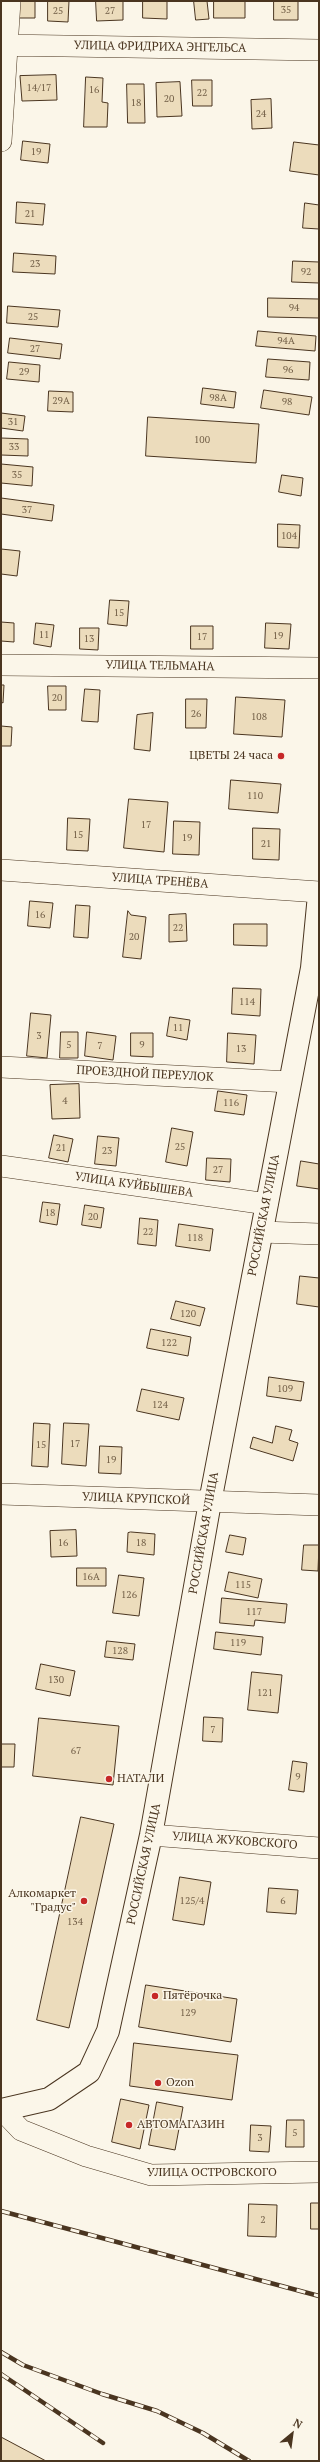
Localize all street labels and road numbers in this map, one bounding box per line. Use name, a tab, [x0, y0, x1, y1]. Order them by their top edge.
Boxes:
street label: УЛИЦА ФРИДРИХА ЭНГЕЛЬСА	[74, 38, 246, 56]
street label: УЛИЦА ТЕЛЬМАНА	[105, 658, 215, 674]
street label: УЛИЦА ТРЕНЁВА	[111, 870, 209, 892]
street label: ПРОЕЗДНОЙ ПЕРЕУЛОК	[76, 1063, 214, 1085]
street label: РОССИЙСКАЯ УЛИЦА	[245, 1153, 283, 1277]
street label: УЛИЦА КУЙБЫШЕВА	[74, 1170, 194, 1200]
street label: РОССИЙСКАЯ УЛИЦА	[186, 1471, 222, 1595]
street label: УЛИЦА КРУПСКОЙ	[82, 1490, 190, 1508]
street label: РОССИЙСКАЯ УЛИЦА	[124, 1802, 164, 1926]
street label: УЛИЦА ЖУКОВСКОГО	[172, 1829, 298, 1853]
street label: УЛИЦА ОСТРОВСКОГО	[147, 2166, 277, 2180]

